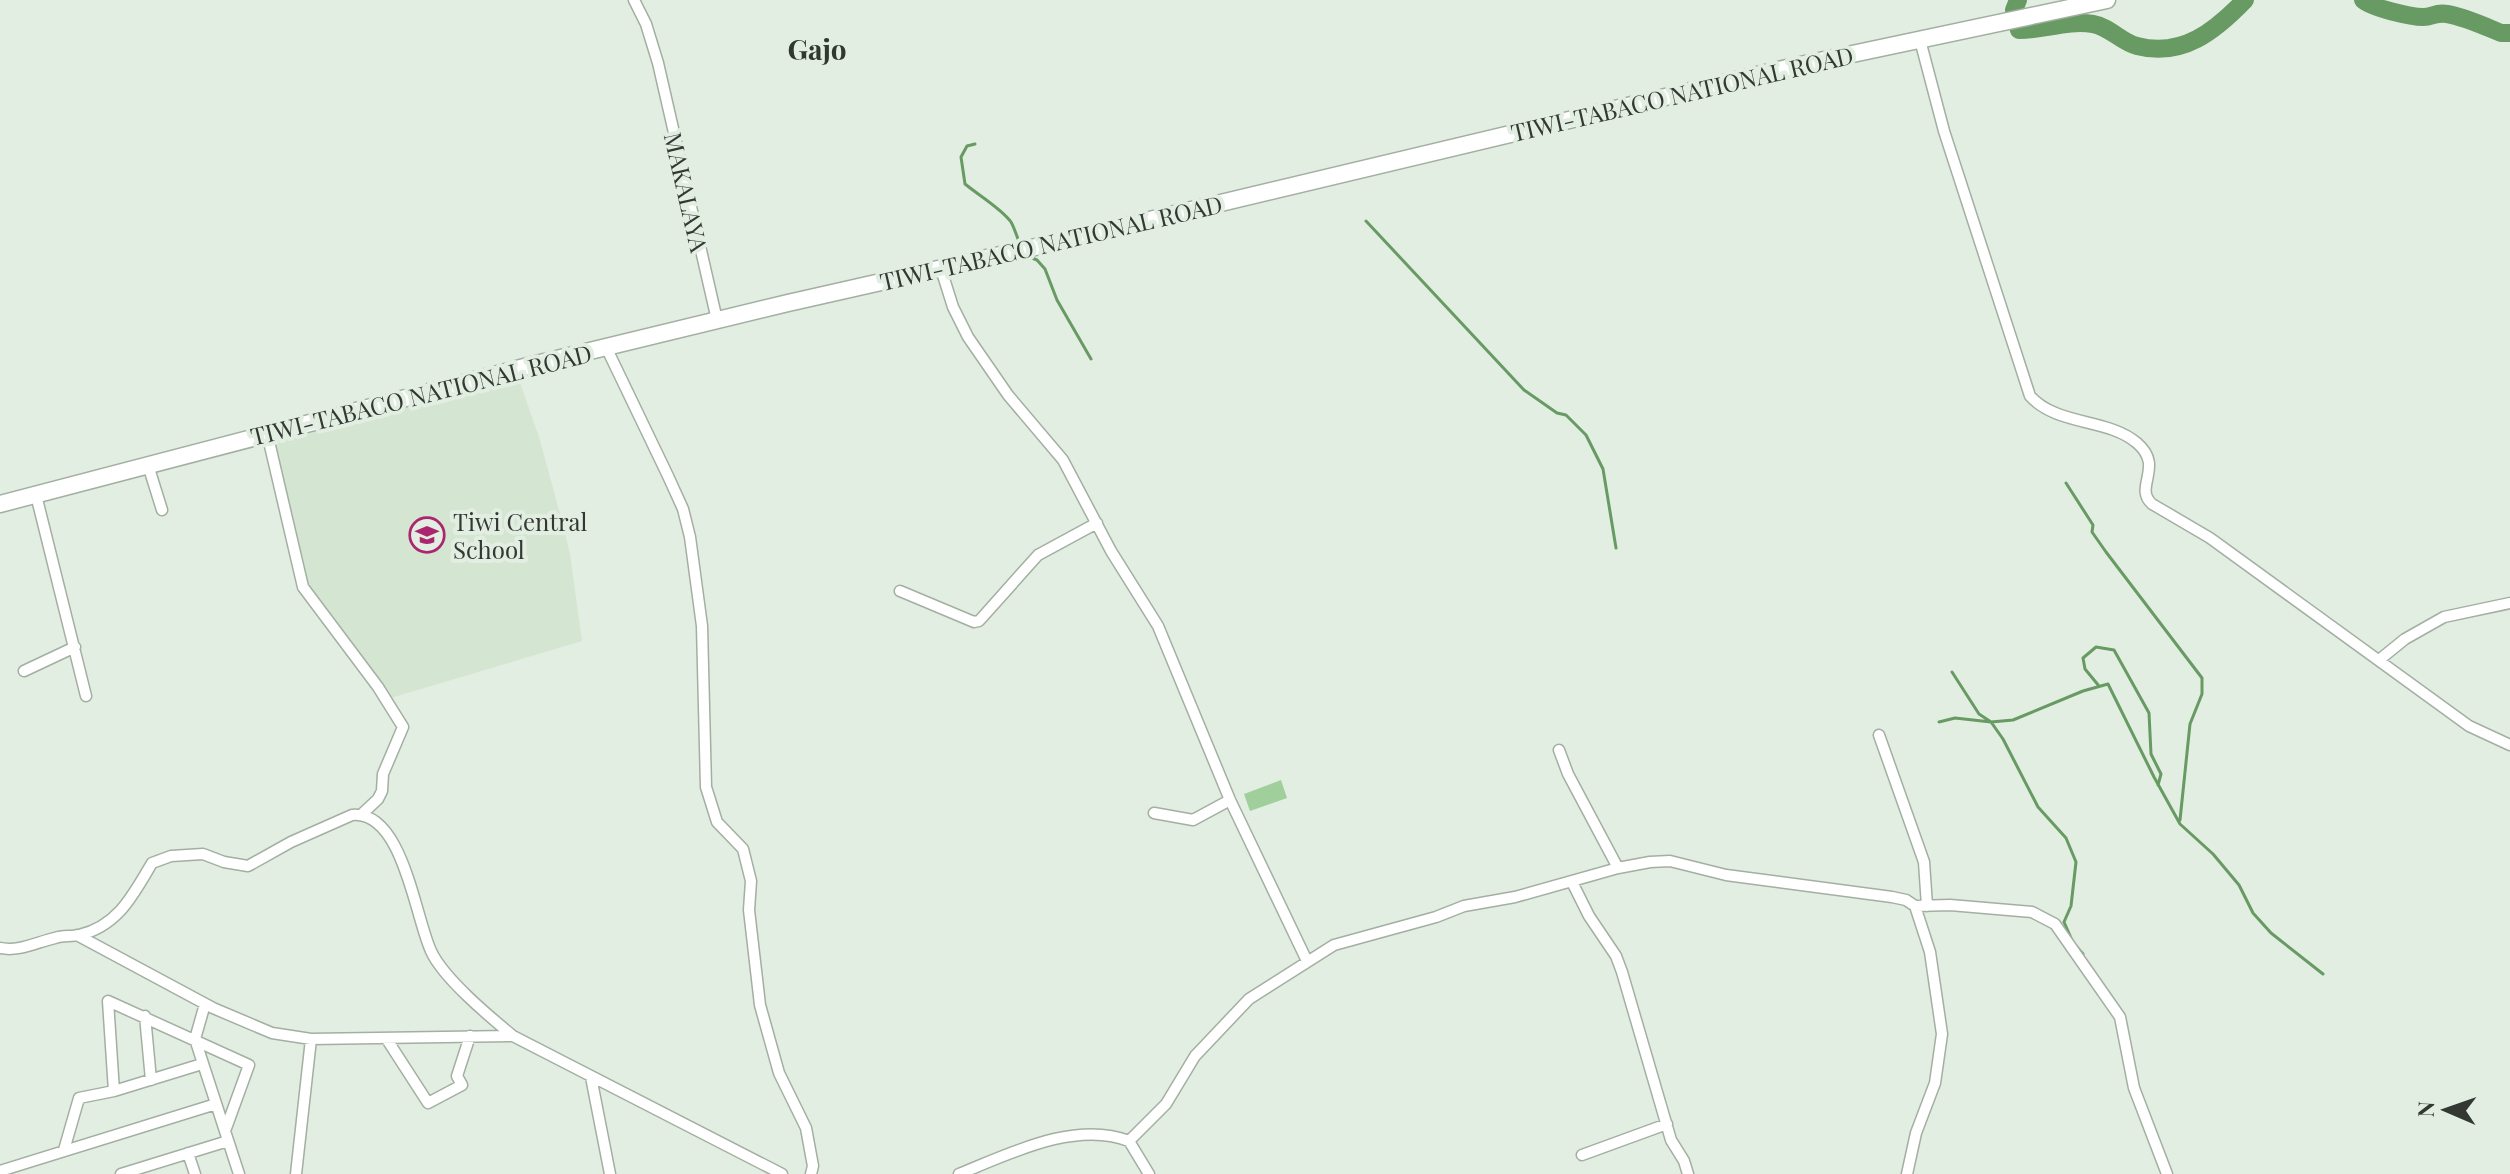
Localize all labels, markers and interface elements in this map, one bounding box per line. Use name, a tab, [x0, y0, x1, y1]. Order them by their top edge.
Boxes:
district label: Gajo	[787, 30, 847, 67]
street label: TIWI-TABACO NATIONAL ROAD	[1508, 38, 1856, 148]
street label: MAKALAYA	[658, 129, 717, 256]
street label: TIWI-TABACO NATIONAL ROAD	[877, 187, 1225, 297]
street label: TIWI-TABACO NATIONAL ROAD	[247, 336, 595, 452]
place label: Tiwi Central School	[453, 505, 588, 565]
school or university icon: Tiwi Central School	[408, 516, 446, 554]
north arrow	[2406, 1070, 2486, 1150]
text: N	[2410, 1101, 2440, 1118]

